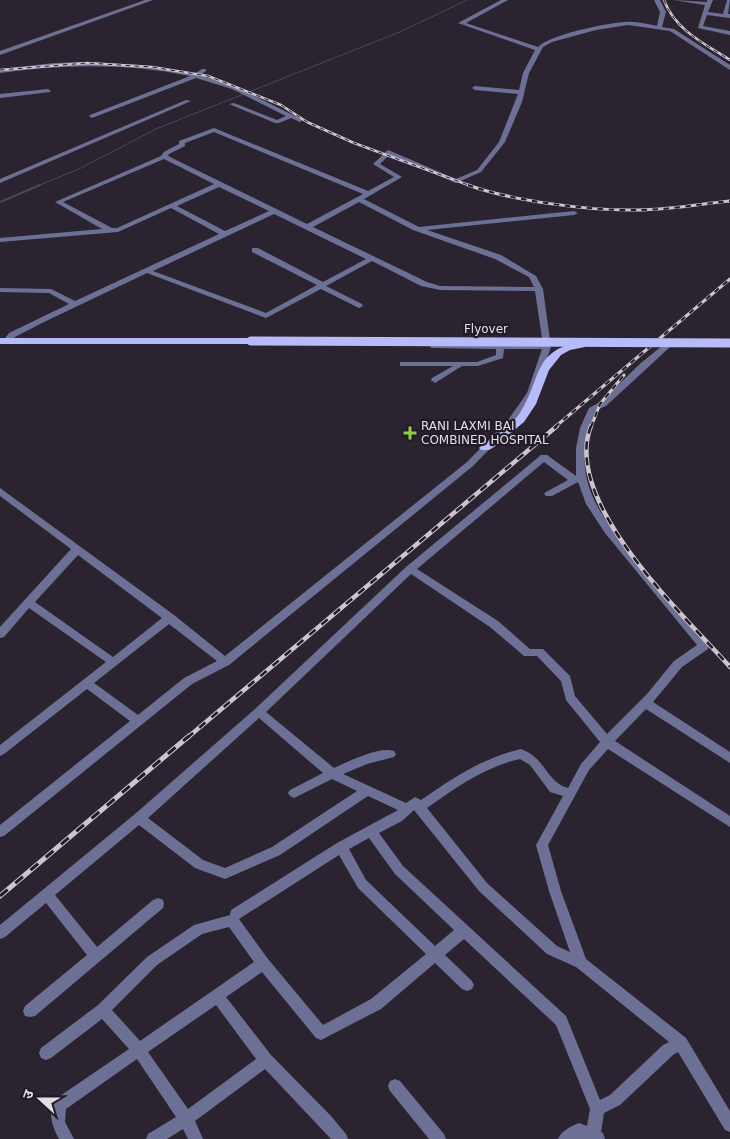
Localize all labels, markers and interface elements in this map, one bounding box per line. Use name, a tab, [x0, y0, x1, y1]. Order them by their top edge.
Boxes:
street label: Flyover	[464, 322, 508, 336]
place label: RANI LAXMI BAI COMBINED HOSPITAL	[421, 419, 549, 447]
marker: RANI LAXMI BAI COMBINED HOSPITAL	[403, 426, 417, 440]
north arrow	[15, 1074, 65, 1124]
text: उ	[19, 1087, 37, 1101]

